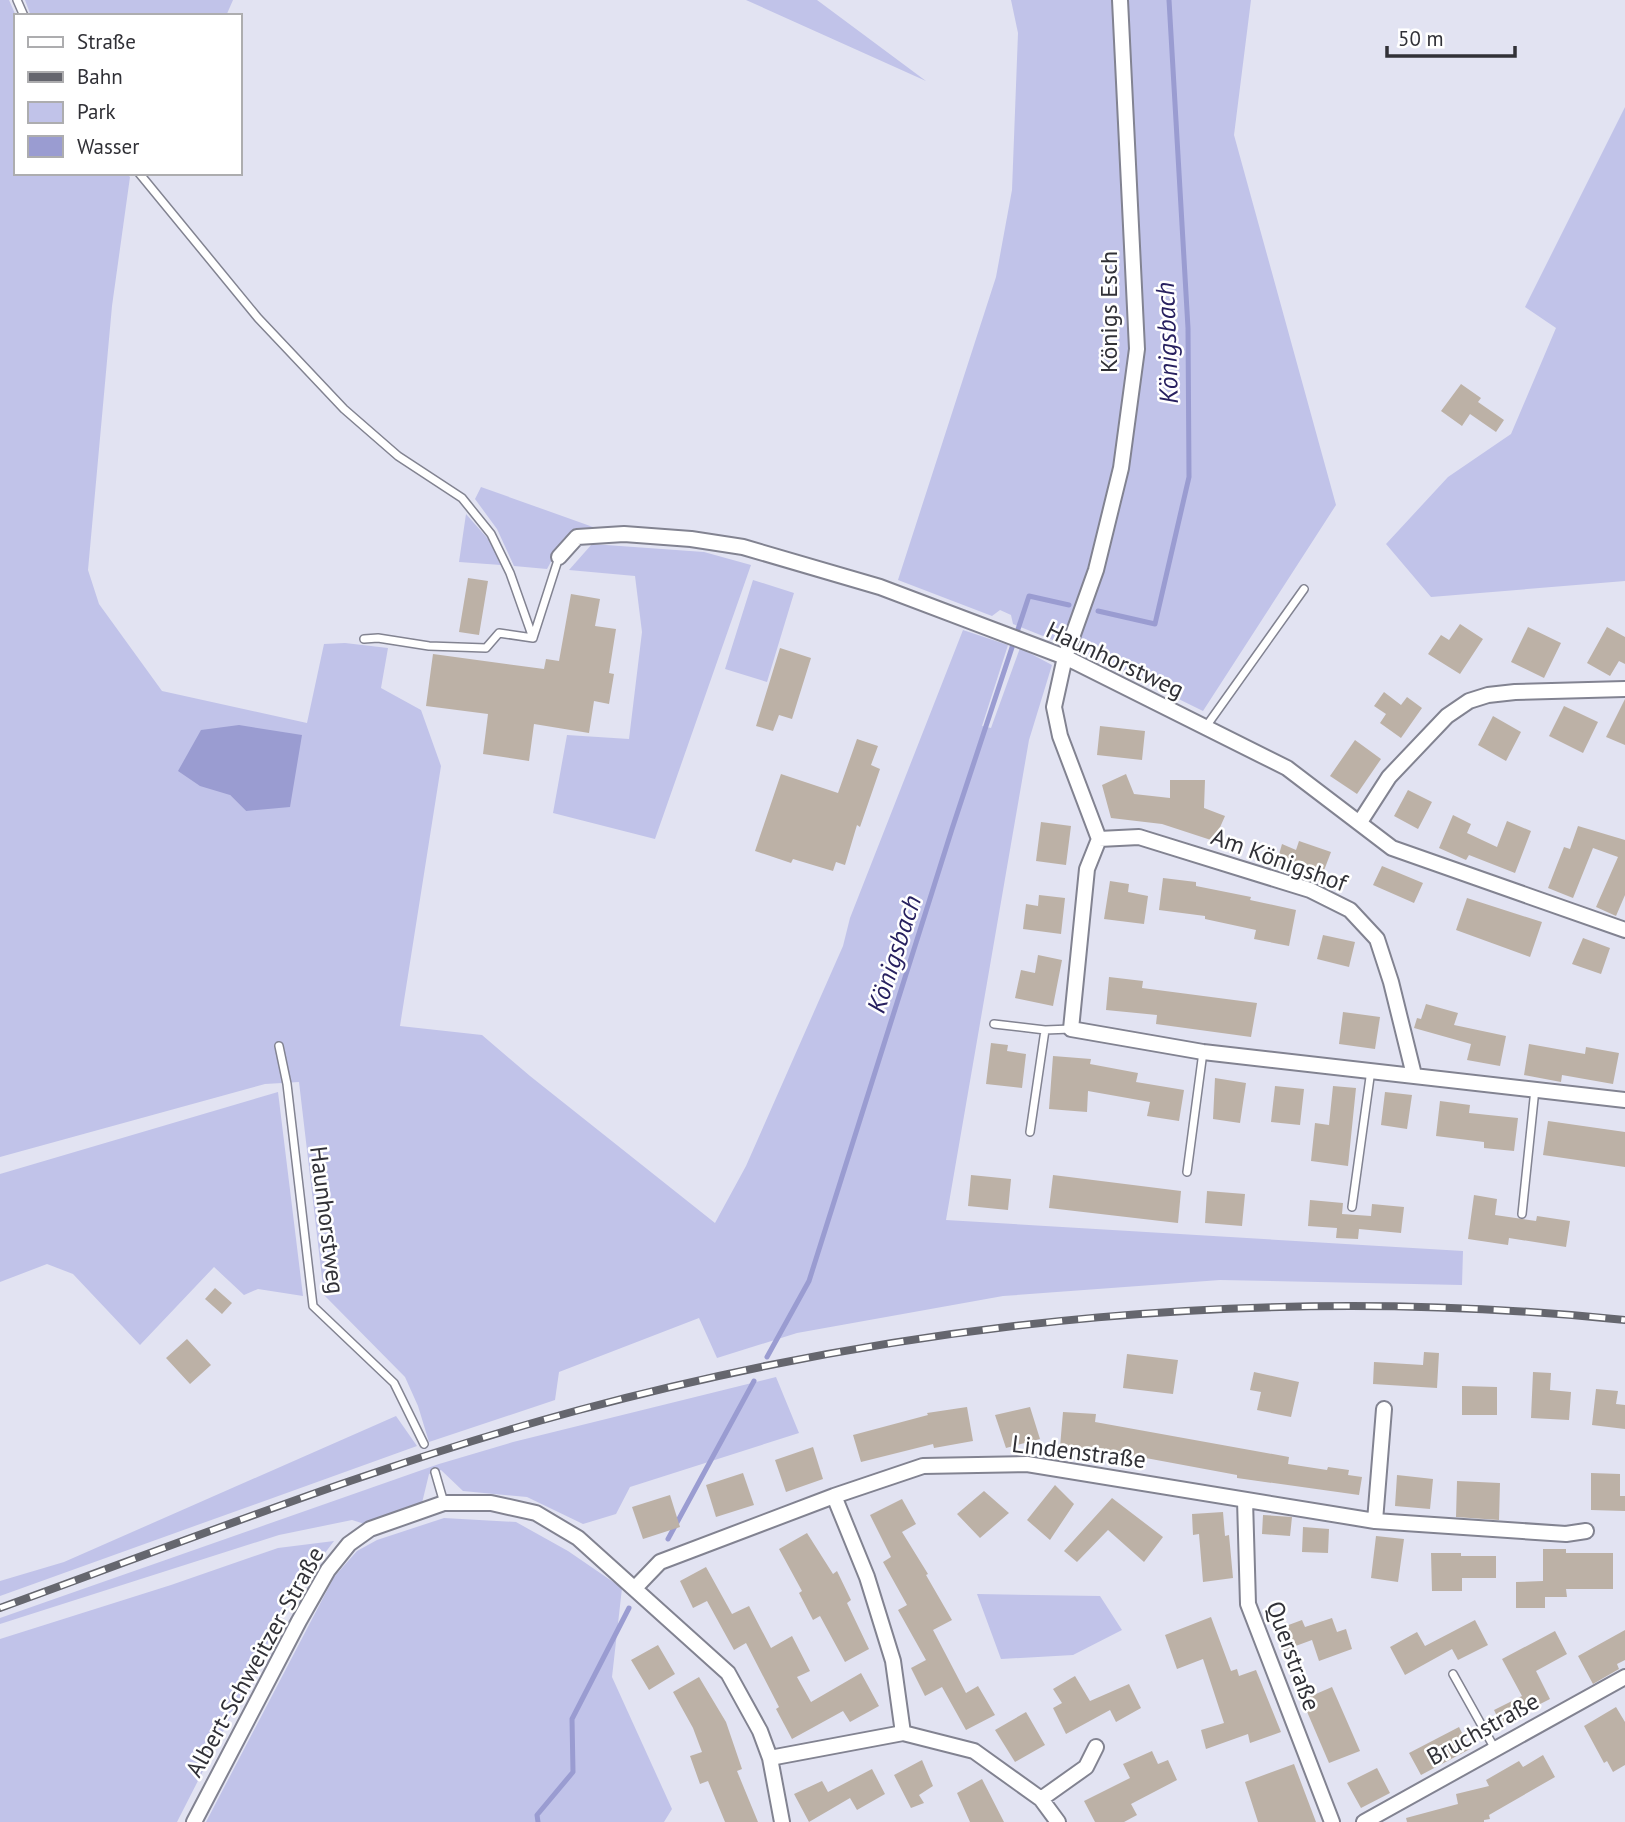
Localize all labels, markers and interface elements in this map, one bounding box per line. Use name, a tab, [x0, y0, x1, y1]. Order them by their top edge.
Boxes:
legend	[14, 14, 242, 175]
scale bar	[1387, 14, 1515, 58]
text: 50 m	[1398, 25, 1444, 52]
text: Straße	[77, 28, 136, 55]
text: Bahn	[77, 63, 123, 90]
text: Park	[77, 98, 116, 125]
text: Wasser	[77, 133, 139, 160]
street label: Königs Esch	[1093, 251, 1124, 373]
water label: Königsbach	[1148, 282, 1185, 405]
street label: Haunhorstweg	[1041, 614, 1189, 705]
street label: Am Königshof	[1207, 821, 1353, 899]
water label: Königsbach	[859, 891, 928, 1017]
street label: Haunhorstweg	[303, 1144, 352, 1296]
street label: Lindenstraße	[1010, 1428, 1148, 1475]
street label: Albert-Schweitzer-Straße	[178, 1541, 331, 1782]
street label: Querstraße	[1259, 1597, 1328, 1715]
street label: Bruchstraße	[1421, 1685, 1544, 1772]

